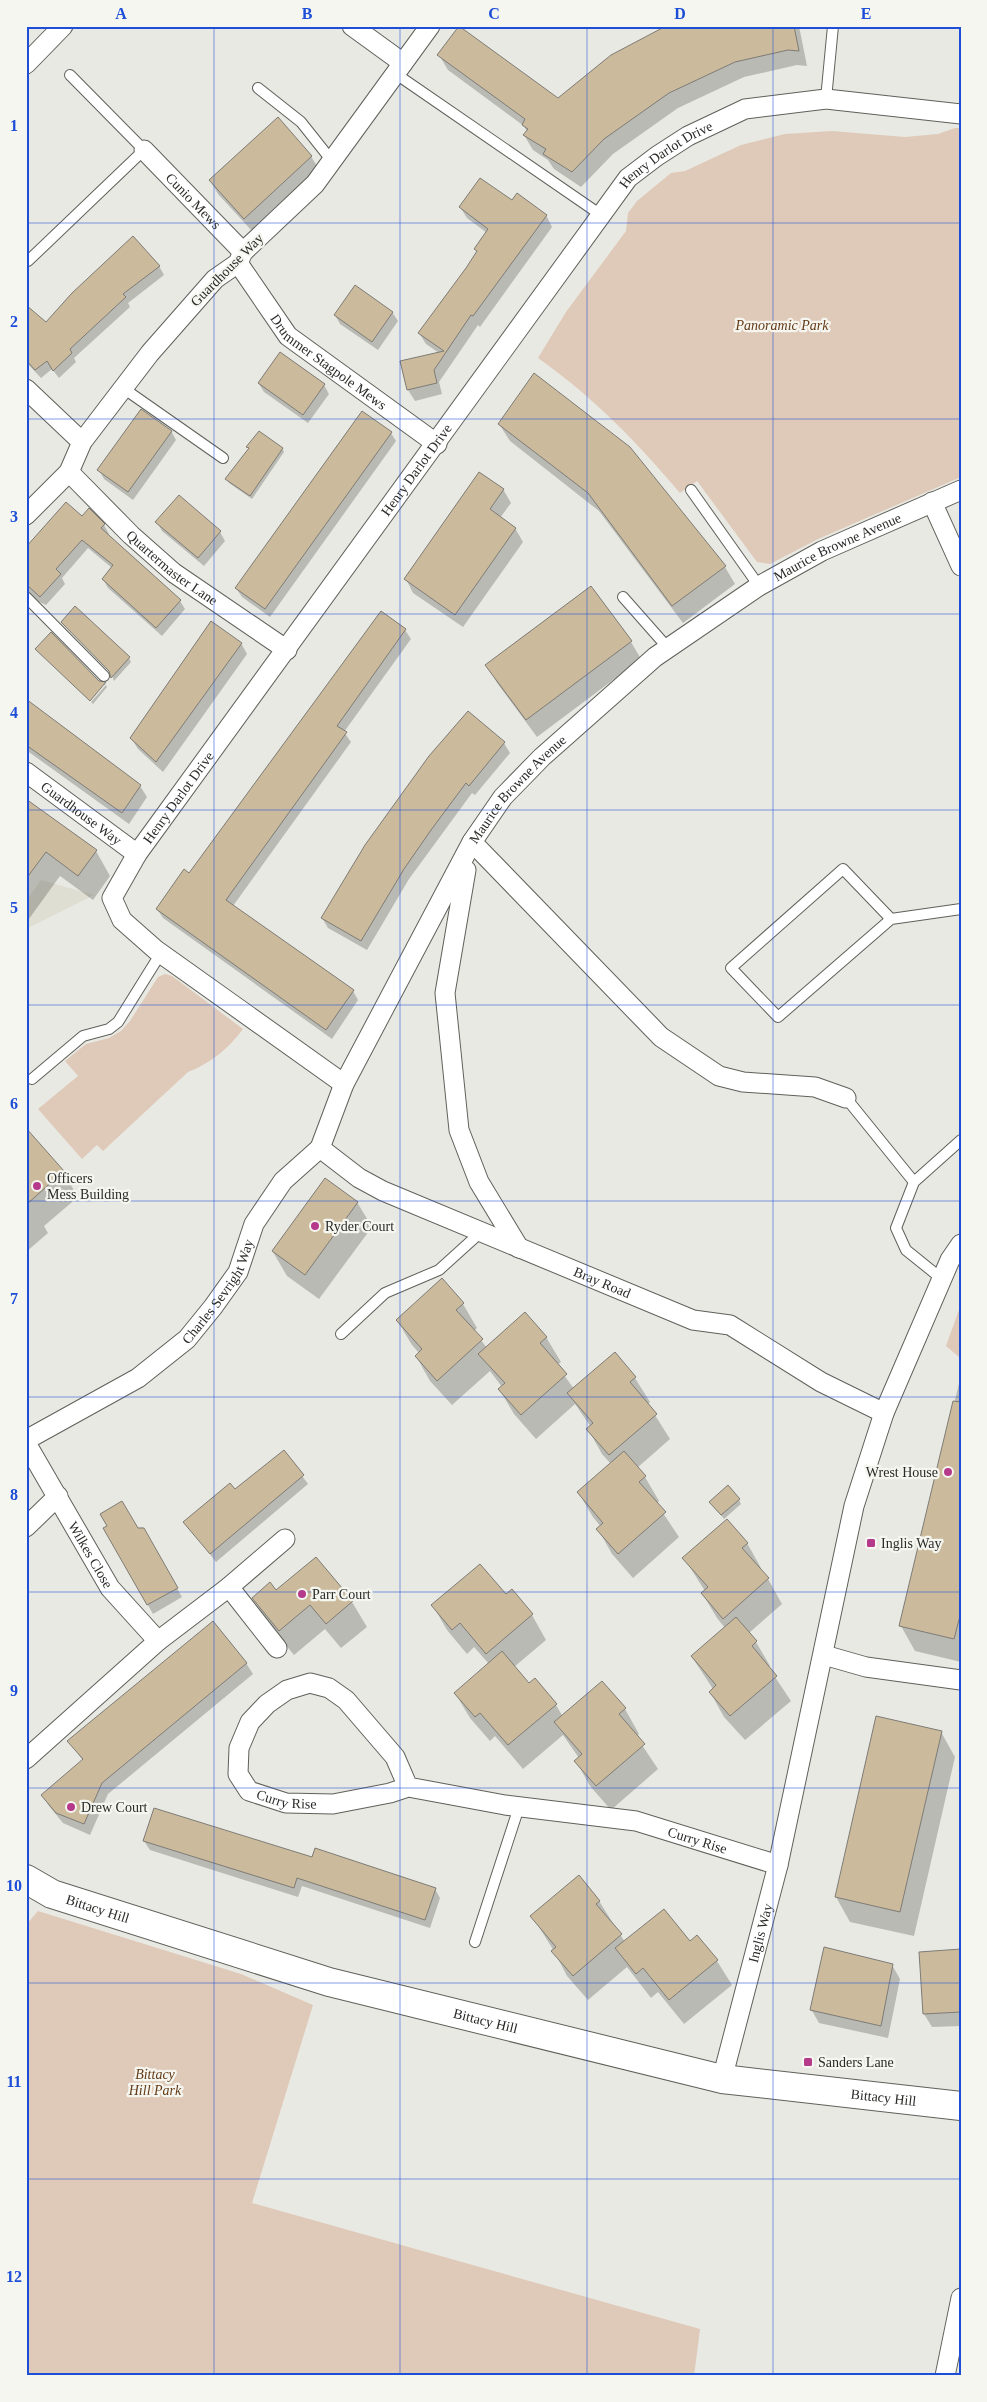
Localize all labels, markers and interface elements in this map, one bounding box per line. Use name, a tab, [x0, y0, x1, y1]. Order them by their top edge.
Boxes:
text: A	[115, 5, 127, 22]
text: B	[302, 5, 313, 22]
text: C	[488, 5, 500, 22]
text: D	[674, 5, 686, 22]
text: E	[861, 5, 871, 22]
text: 1	[10, 117, 18, 134]
street label: Henry Darlot Drive	[616, 118, 715, 191]
street label: Cunio Mews	[163, 170, 224, 232]
street label: Guardhouse Way	[188, 231, 266, 309]
street label: Drummer Stagpole Mews	[268, 311, 389, 412]
text: 2	[10, 313, 18, 330]
park label: Panoramic Park	[735, 318, 829, 333]
street label: Henry Darlot Drive	[378, 421, 454, 518]
text: 3	[10, 508, 18, 525]
street label: Maurice Browne Avenue	[771, 510, 903, 584]
street label: Quartermaster Lane	[124, 527, 220, 608]
text: 4	[10, 704, 18, 721]
street label: Maurice Browne Avenue	[466, 732, 569, 846]
street label: Henry Darlot Drive	[140, 749, 216, 846]
street label: Guardhouse Way	[38, 778, 125, 848]
text: 5	[10, 899, 18, 916]
text: 6	[10, 1095, 18, 1112]
place label: Officers Mess Building	[47, 1171, 129, 1202]
marker: Officers Mess Building	[31, 1180, 43, 1192]
place label: Ryder Court	[325, 1219, 394, 1234]
marker: Ryder Court	[309, 1220, 321, 1232]
street label: Charles Sevright Way	[179, 1237, 256, 1347]
street label: Bray Road	[572, 1264, 633, 1301]
text: 7	[10, 1290, 18, 1307]
place label: Wrest House	[866, 1465, 938, 1480]
marker: Wrest House	[942, 1466, 954, 1478]
text: 8	[10, 1486, 18, 1503]
street label: Wilkes Close	[65, 1519, 116, 1591]
place label: Inglis Way	[881, 1536, 941, 1551]
marker: Inglis Way	[865, 1537, 877, 1549]
place label: Parr Court	[312, 1587, 371, 1602]
marker: Parr Court	[296, 1588, 308, 1600]
text: 9	[10, 1682, 18, 1699]
street label: Curry Rise	[255, 1786, 317, 1811]
place label: Drew Court	[81, 1800, 148, 1815]
marker: Drew Court	[65, 1801, 77, 1813]
street label: Curry Rise	[666, 1824, 729, 1856]
text: 10	[6, 1877, 22, 1894]
street label: Bittacy Hill	[64, 1891, 131, 1926]
street label: Inglis Way	[745, 1902, 775, 1964]
street label: Bittacy Hill	[452, 2006, 519, 2036]
place label: Sanders Lane	[818, 2055, 894, 2070]
marker: Sanders Lane	[802, 2056, 814, 2068]
park label: Bittacy Hill Park	[128, 2067, 182, 2098]
text: 11	[6, 2073, 22, 2090]
street label: Bittacy Hill	[850, 2086, 917, 2108]
text: 12	[6, 2268, 22, 2285]

